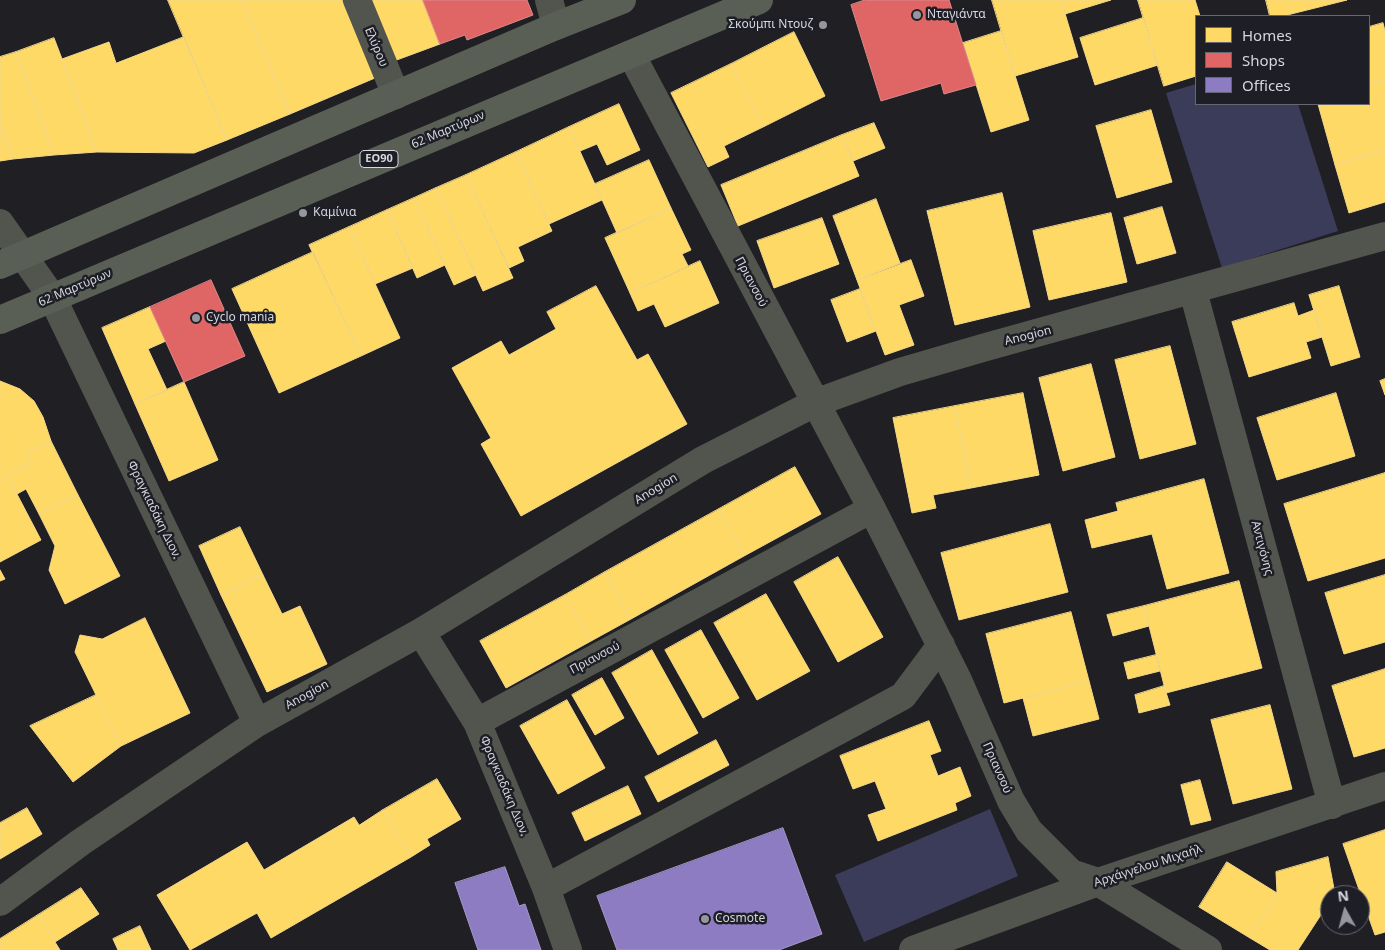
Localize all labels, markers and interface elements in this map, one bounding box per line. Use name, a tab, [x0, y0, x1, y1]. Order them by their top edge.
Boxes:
place label: Νταγιάντα	[927, 8, 986, 22]
marker: Νταγιάντα	[911, 9, 923, 21]
legend	[1195, 15, 1370, 105]
place label: Σκούμπι Ντουζ	[728, 18, 813, 32]
marker: Σκούμπι Ντουζ	[817, 19, 829, 31]
street label: Ελύρου	[361, 25, 391, 69]
text: Homes	[1242, 25, 1292, 45]
text: Shops	[1242, 50, 1285, 70]
text: Offices	[1242, 75, 1291, 95]
street label: 62 Μαρτύρων	[409, 108, 487, 152]
road number: ΕΟ90	[360, 150, 398, 168]
place label: Καμίνια	[313, 206, 357, 220]
marker: Καμίνια	[297, 207, 309, 219]
street label: Πριανσού	[732, 254, 770, 310]
street label: 62 Μαρτύρων	[36, 266, 114, 310]
place label: Cyclo mania	[206, 311, 274, 325]
marker: Cyclo mania	[190, 312, 202, 324]
street label: Anogion	[1003, 323, 1053, 349]
street label: Φραγκιαδάκη Διον.	[124, 459, 184, 561]
street label: Anogion	[632, 471, 680, 507]
street label: Αντιγόνης	[1248, 519, 1276, 577]
street label: Πριανσού	[567, 639, 623, 677]
street label: Anogion	[283, 677, 331, 713]
street label: Φραγκιαδάκη Διον.	[476, 734, 532, 838]
street label: Πριανσού	[979, 740, 1015, 796]
street label: Αρχάγγελου Μιχαήλ	[1092, 842, 1204, 890]
north arrow	[1320, 885, 1370, 935]
text: N	[1336, 885, 1350, 906]
place label: Cosmote	[715, 912, 765, 926]
marker: Cosmote	[699, 913, 711, 925]

